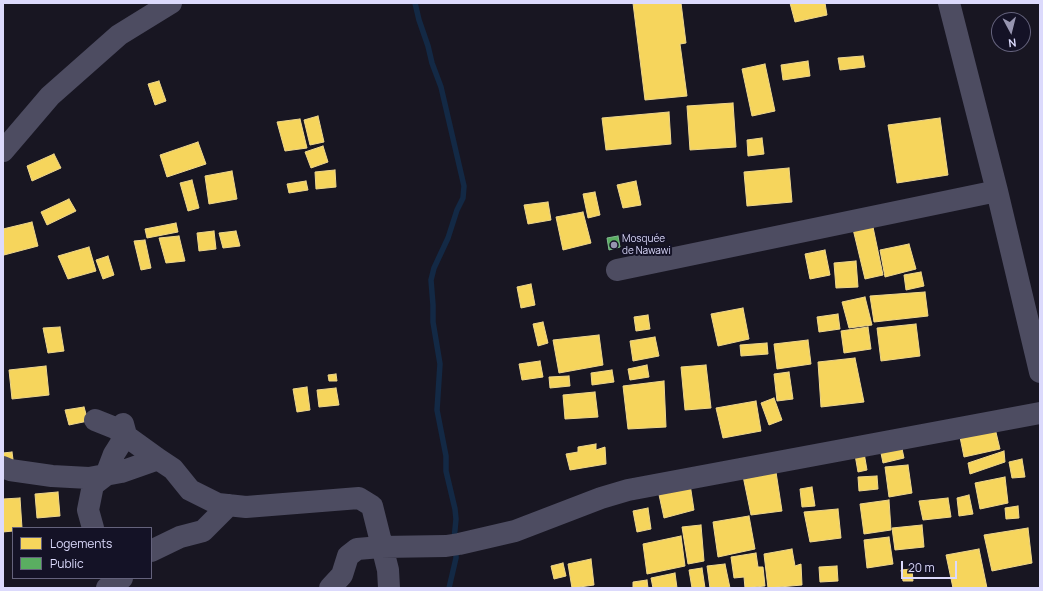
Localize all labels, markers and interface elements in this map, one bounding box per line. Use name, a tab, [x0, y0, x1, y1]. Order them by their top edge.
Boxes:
north arrow	[991, 12, 1031, 52]
text: N	[1008, 35, 1017, 51]
place label: Mosquée de Nawawi	[622, 233, 671, 256]
marker: Mosquée de Nawawi	[609, 240, 619, 250]
legend	[12, 527, 152, 579]
text: Logements	[50, 535, 112, 552]
scale bar	[903, 553, 959, 579]
text: Public	[50, 555, 84, 572]
text: 20 m	[908, 559, 935, 576]

